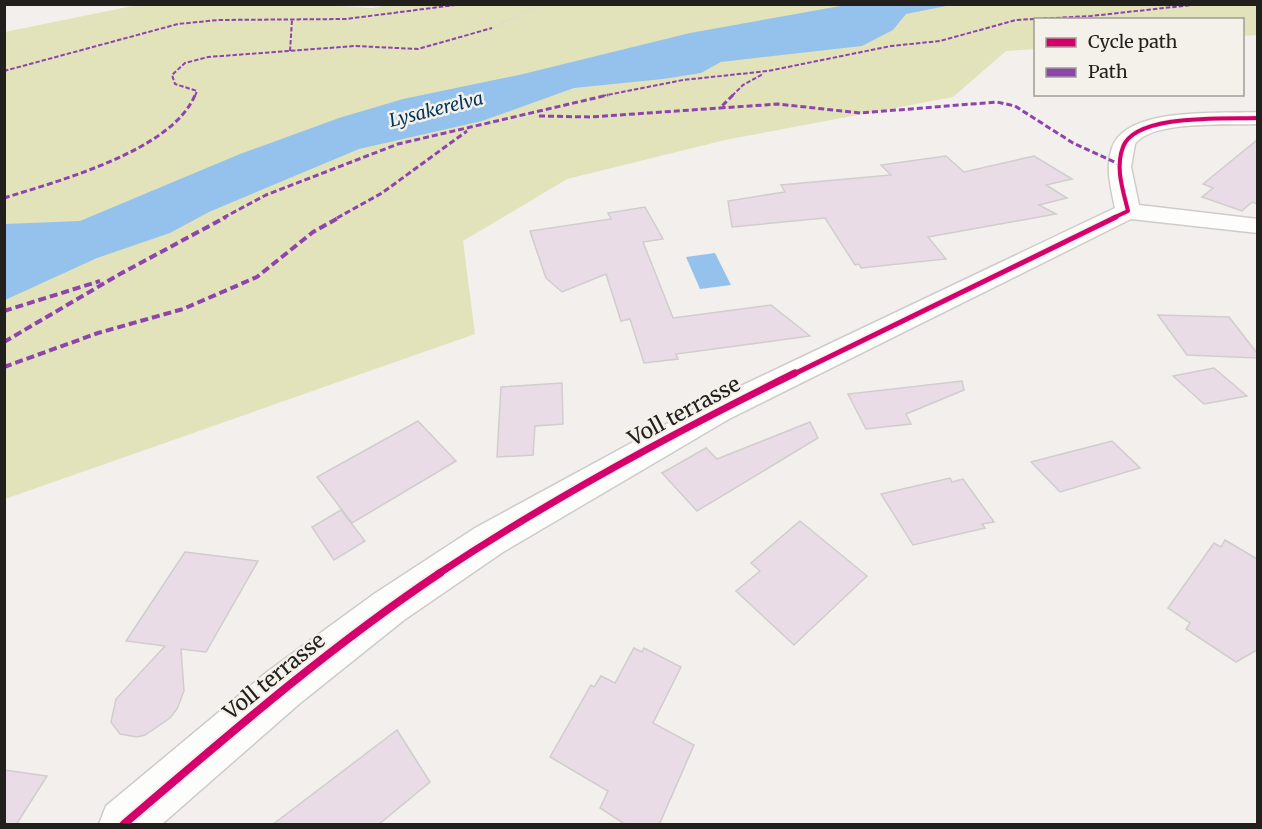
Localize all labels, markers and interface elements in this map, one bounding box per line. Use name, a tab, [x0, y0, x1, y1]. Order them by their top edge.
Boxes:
legend	[1034, 18, 1244, 96]
text: Cycle path	[1088, 30, 1178, 53]
text: Path	[1088, 60, 1128, 83]
water label: Lysakerelva	[387, 86, 485, 132]
street label: Voll terrasse	[622, 370, 745, 452]
street label: Voll terrasse	[217, 627, 330, 726]

